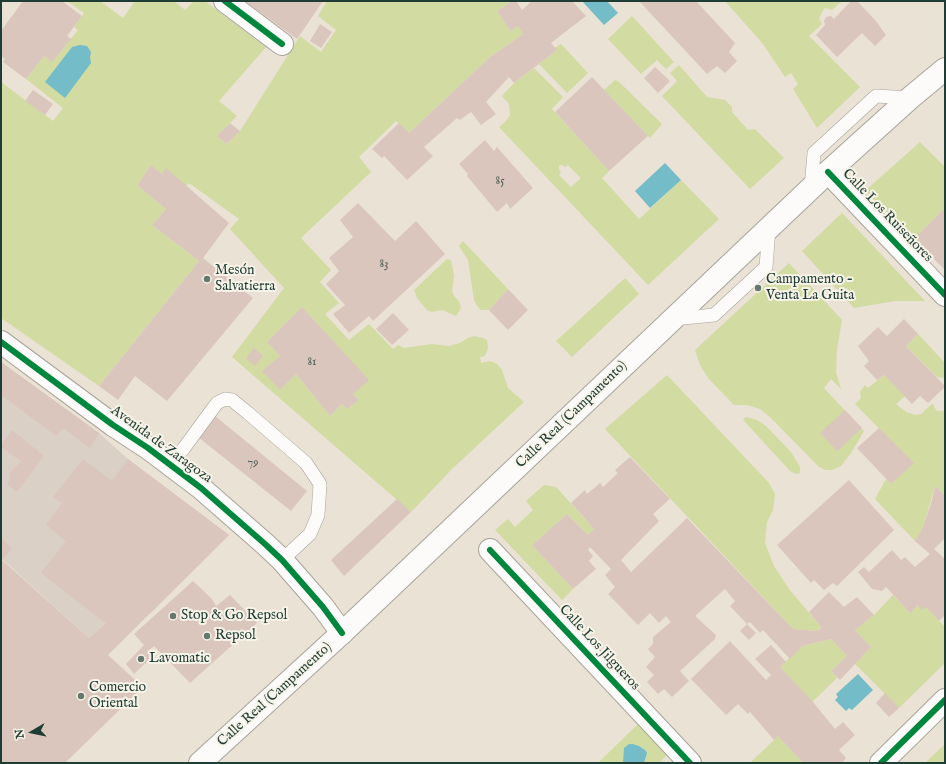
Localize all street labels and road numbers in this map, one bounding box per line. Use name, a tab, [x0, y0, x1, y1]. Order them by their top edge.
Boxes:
street label: Calle Los Ruiseñores	[838, 166, 936, 266]
street label: Calle Real (Campamento)	[513, 358, 631, 472]
street label: Avenida de Zaragoza	[107, 403, 215, 487]
street label: Calle Los Jilgueros	[555, 602, 643, 694]
street label: Calle Real (Campamento)	[215, 639, 335, 751]

